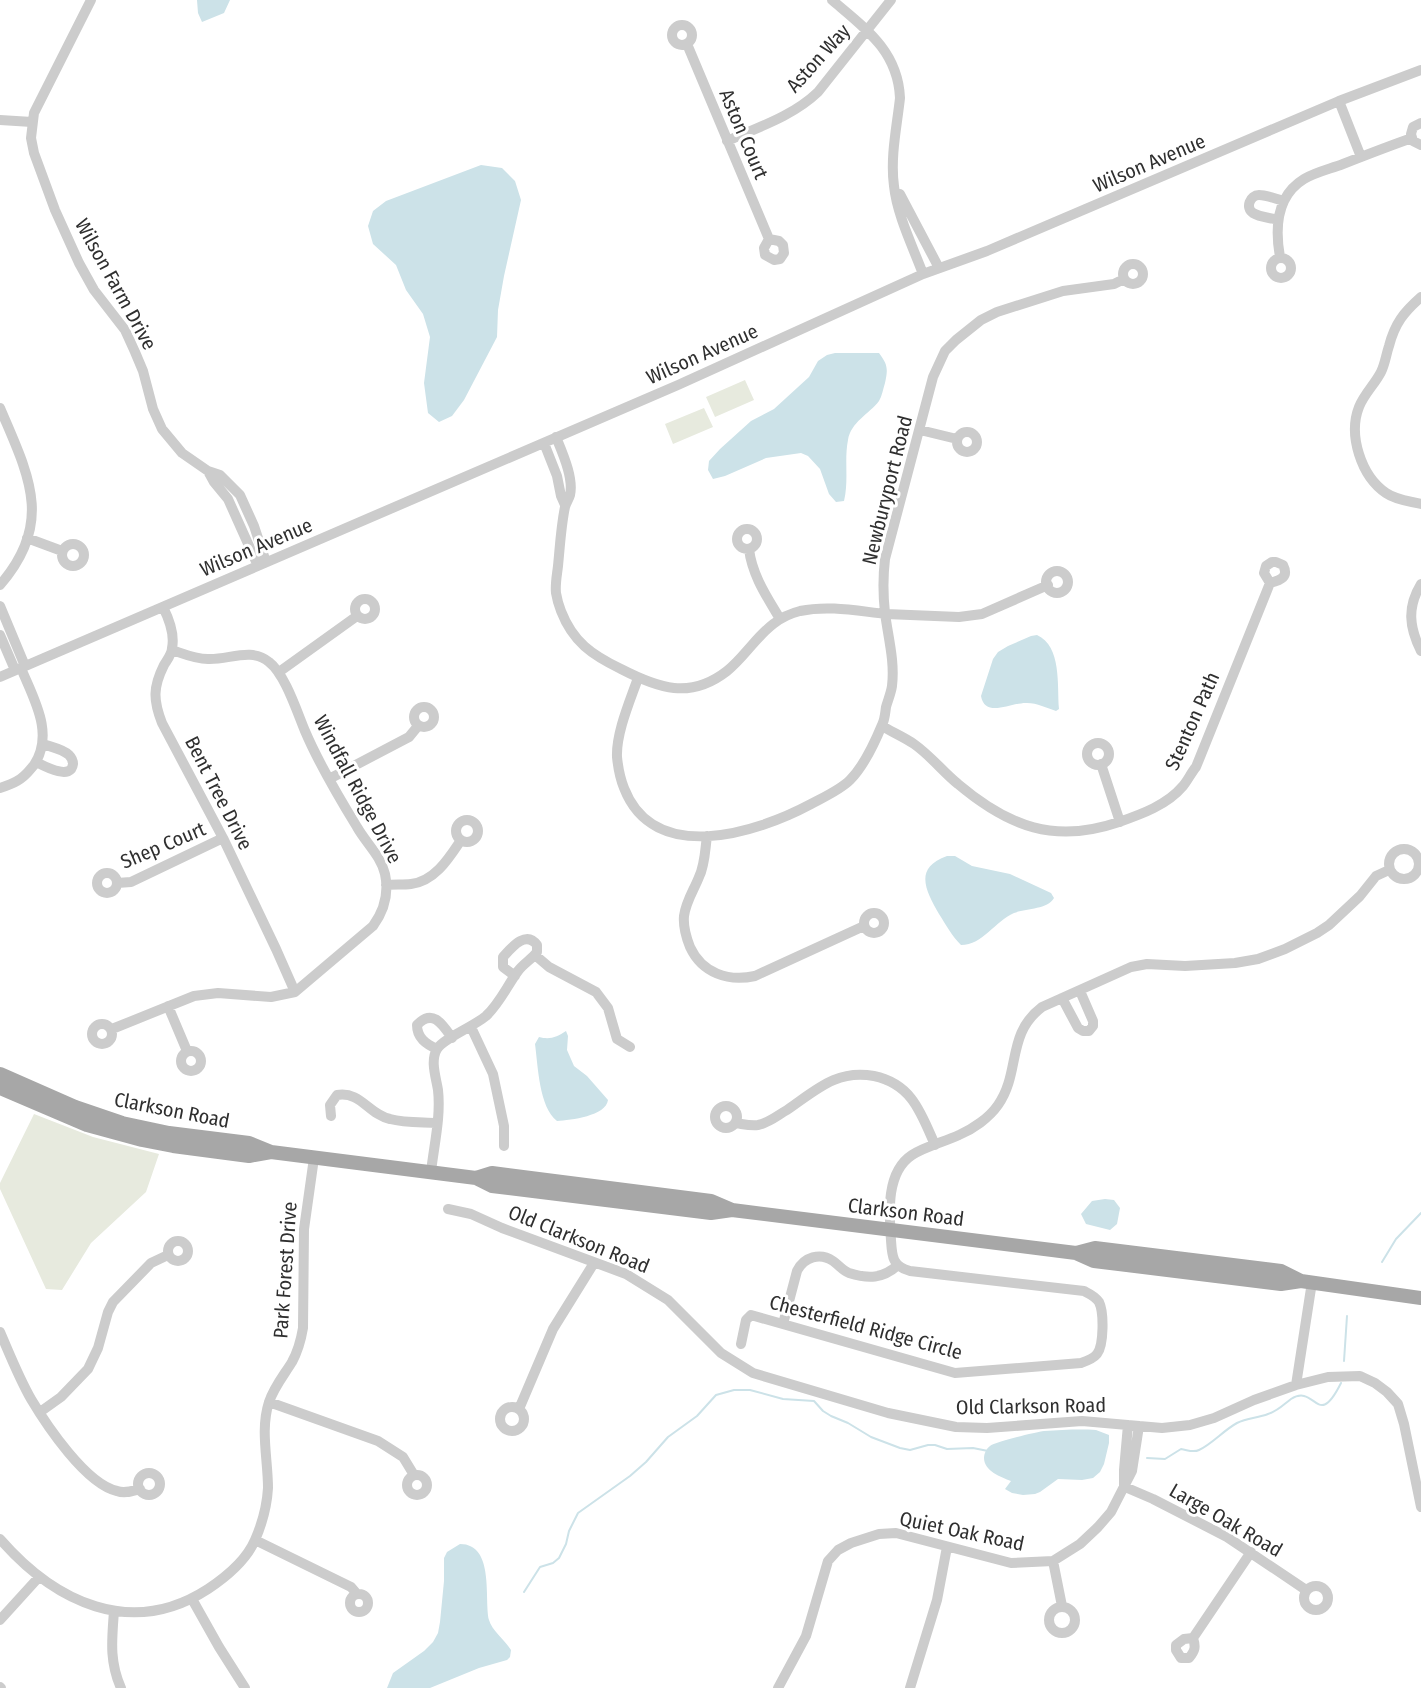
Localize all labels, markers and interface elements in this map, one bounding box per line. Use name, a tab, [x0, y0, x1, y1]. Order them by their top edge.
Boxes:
street label: Aston Way	[781, 19, 855, 97]
street label: Aston Court	[714, 85, 774, 183]
street label: Wilson Avenue	[1089, 129, 1209, 197]
street label: Wilson Farm Drive	[70, 214, 162, 354]
street label: Wilson Avenue	[642, 319, 762, 389]
street label: Newburyport Road	[857, 413, 917, 567]
street label: Wilson Avenue	[196, 513, 316, 581]
street label: Stenton Path	[1160, 668, 1224, 774]
street label: Windfall Ridge Drive	[309, 711, 407, 867]
street label: Bent Tree Drive	[180, 732, 258, 854]
street label: Shep Court	[117, 816, 210, 874]
street label: Clarkson Road	[112, 1087, 232, 1133]
street label: Clarkson Road	[847, 1193, 965, 1231]
street label: Old Clarkson Road	[505, 1200, 653, 1278]
street label: Park Forest Drive	[268, 1201, 302, 1339]
street label: Chesterfield Ridge Circle	[767, 1290, 965, 1364]
street label: Old Clarkson Road	[956, 1393, 1106, 1419]
street label: Large Oak Road	[1165, 1478, 1287, 1562]
street label: Quiet Oak Road	[897, 1506, 1027, 1556]

